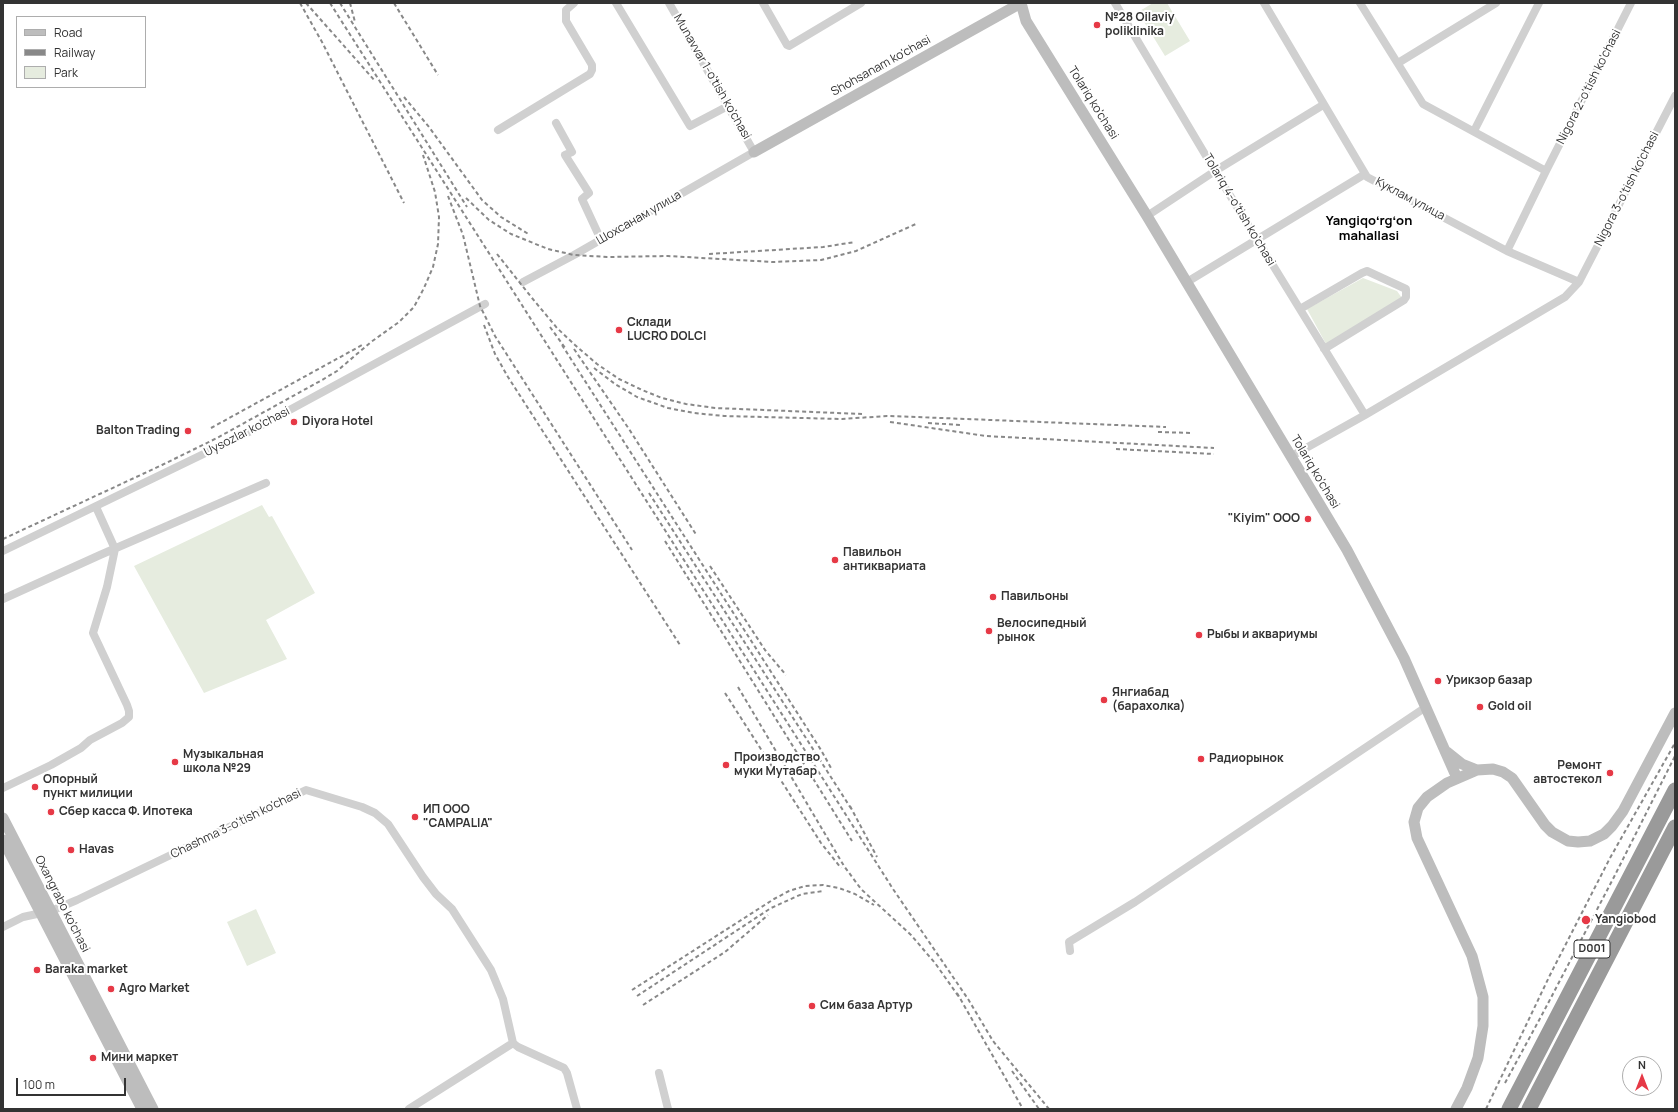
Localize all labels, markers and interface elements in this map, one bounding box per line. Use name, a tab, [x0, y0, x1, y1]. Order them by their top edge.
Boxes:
place label: №28 Oilaviy poliklinika	[1105, 11, 1175, 39]
street label: Munavvar 1-o'tish ko'chasi	[670, 12, 754, 142]
legend	[16, 16, 146, 88]
marker: №28 Oilaviy poliklinika	[1092, 20, 1102, 30]
text: Road	[54, 24, 82, 41]
street label: Nigora 2-o'tish ko'chasi	[1554, 27, 1624, 147]
street label: Shohsanam ko'chasi	[829, 33, 933, 99]
text: Railway	[54, 44, 95, 61]
text: Park	[54, 64, 78, 81]
street label: Tolariq ko'chasi	[1065, 64, 1121, 142]
street label: Nigora 3-o'tish ko'chasi	[1592, 129, 1662, 249]
street label: Tolariq 4-o'tish ko'chasi	[1200, 151, 1278, 269]
street label: Куклам улица	[1373, 175, 1447, 223]
street label: Шохсанам улица	[594, 188, 684, 248]
district label: Yangiqoʻrgʻon mahallasi	[1326, 213, 1412, 244]
place label: Склади LUCRO DOLCI	[627, 316, 706, 344]
marker: Склади LUCRO DOLCI	[614, 325, 624, 335]
street label: Uysozlar ko'chasi	[202, 404, 292, 460]
place label: Diyora Hotel	[302, 415, 373, 429]
marker: Diyora Hotel	[289, 417, 299, 427]
place label: Balton Trading	[96, 424, 180, 438]
marker: Balton Trading	[183, 426, 193, 436]
street label: Tolariq ko'chasi	[1287, 433, 1343, 511]
place label: "Kiyim" ООО	[1228, 512, 1300, 526]
marker: "Kiyim" ООО	[1303, 514, 1313, 524]
place label: Павильон антиквариата	[843, 546, 926, 574]
marker: Павильон антиквариата	[830, 555, 840, 565]
place label: Павильоны	[1001, 590, 1068, 604]
marker: Павильоны	[988, 592, 998, 602]
place label: Велосипедный рынок	[997, 617, 1086, 645]
marker: Велосипедный рынок	[984, 626, 994, 636]
place label: Рыбы и аквариумы	[1207, 628, 1318, 642]
marker: Рыбы и аквариумы	[1194, 630, 1204, 640]
place label: Урикзор базар	[1446, 674, 1532, 688]
marker: Урикзор базар	[1433, 676, 1443, 686]
place label: Янгиабад (барахолка)	[1112, 686, 1185, 714]
marker: Янгиабад (барахолка)	[1099, 695, 1109, 705]
place label: Gold oil	[1488, 700, 1532, 714]
marker: Gold oil	[1475, 702, 1485, 712]
place label: Музыкальная школа №29	[183, 748, 264, 776]
place label: Производство муки Мутабар	[734, 751, 820, 779]
place label: Радиорынок	[1209, 752, 1283, 766]
marker: Радиорынок	[1196, 754, 1206, 764]
marker: Музыкальная школа №29	[170, 757, 180, 767]
place label: Ремонт автостекол	[1533, 759, 1602, 787]
marker: Производство муки Мутабар	[721, 760, 731, 770]
marker: Ремонт автостекол	[1605, 768, 1615, 778]
place label: Опорный пункт милиции	[43, 773, 133, 801]
marker: Опорный пункт милиции	[30, 782, 40, 792]
street label: Chashma 3-o'tish ko'chasi	[168, 786, 304, 862]
place label: ИП ООО "CAMPALIA"	[423, 803, 493, 831]
place label: Сбер касса Ф. Ипотека	[59, 805, 193, 819]
marker: Сбер касса Ф. Ипотека	[46, 807, 56, 817]
marker: ИП ООО "CAMPALIA"	[410, 812, 420, 822]
place label: Havas	[79, 843, 114, 857]
marker: Havas	[66, 845, 76, 855]
street label: Oxangrabo ko'chasi	[31, 853, 93, 955]
place label: Yangiobod	[1595, 913, 1656, 927]
marker: Yangiobod	[1580, 914, 1592, 926]
road number: D001	[1574, 940, 1610, 958]
place label: Baraka market	[45, 963, 128, 977]
marker: Baraka market	[32, 965, 42, 975]
place label: Agro Market	[119, 982, 190, 996]
marker: Agro Market	[106, 984, 116, 994]
place label: Сим база Артур	[820, 999, 913, 1013]
marker: Сим база Артур	[807, 1001, 817, 1011]
place label: Мини маркет	[101, 1051, 178, 1065]
marker: Мини маркет	[88, 1053, 98, 1063]
north arrow	[1622, 1056, 1662, 1096]
text: N	[1638, 1057, 1646, 1072]
scale bar	[18, 1070, 128, 1096]
text: 100 m	[23, 1076, 55, 1093]

